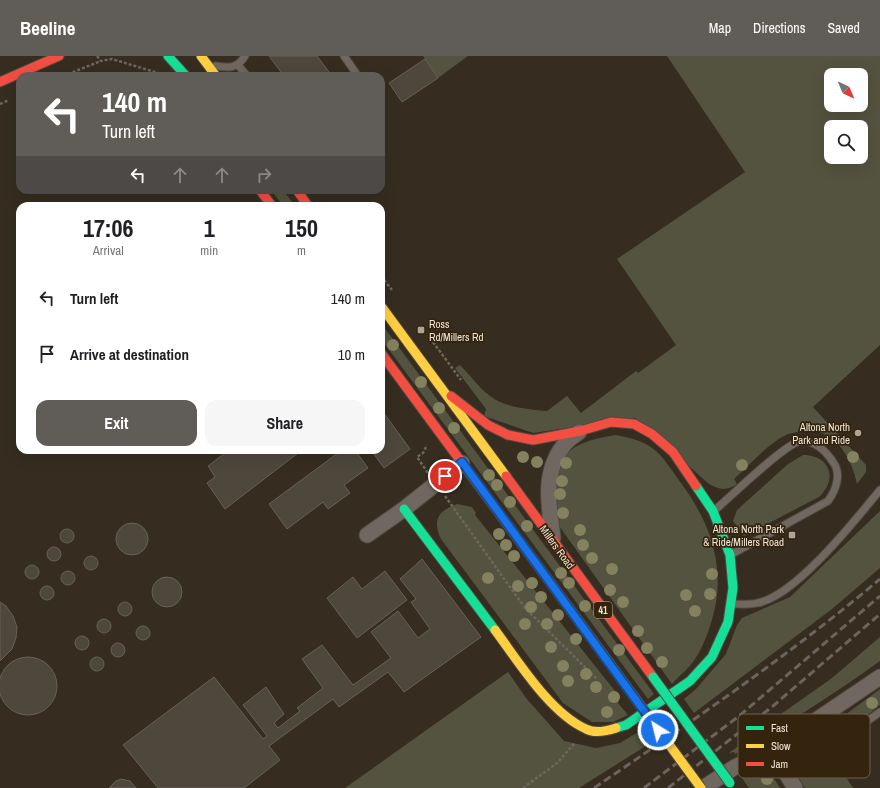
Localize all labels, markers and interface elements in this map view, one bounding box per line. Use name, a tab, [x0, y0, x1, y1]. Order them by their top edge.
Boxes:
text: Beeline	[20, 15, 75, 41]
text: Map	[709, 19, 731, 37]
text: Directions	[753, 19, 805, 37]
text: Saved	[827, 19, 860, 37]
north arrow	[824, 68, 868, 112]
map controls	[824, 68, 868, 164]
text: 140 m	[102, 83, 167, 121]
icon: left	[36, 88, 88, 140]
text: Turn left	[102, 119, 155, 144]
button: search	[824, 120, 868, 164]
icon: left	[127, 164, 149, 186]
icon: ahead	[169, 164, 191, 186]
icon: ahead	[211, 164, 233, 186]
icon: right	[253, 164, 275, 186]
text: 17:06	[83, 212, 133, 244]
text: 1	[204, 212, 215, 244]
text: 150	[285, 212, 318, 244]
text: Arrival	[93, 242, 124, 259]
text: min	[200, 242, 218, 259]
text: m	[297, 242, 306, 259]
icon: left	[36, 287, 58, 309]
text: Turn left	[70, 288, 118, 309]
text: 140 m	[331, 288, 365, 309]
place label: Ross Rd/Millers Rd	[429, 317, 484, 344]
marker: Ross Rd/Millers Rd	[416, 325, 426, 335]
icon: arrive	[36, 343, 58, 365]
text: Arrive at destination	[70, 344, 189, 365]
text: 10 m	[338, 344, 365, 365]
button: Exit	[36, 400, 197, 446]
button: Share	[205, 400, 365, 446]
place label: Altona North Park and Ride	[792, 420, 850, 447]
marker: Altona North Park and Ride	[853, 428, 863, 438]
pin	[428, 459, 462, 493]
icon: arrive	[434, 465, 456, 487]
street label: Millers Road	[536, 522, 578, 572]
place label: Altona North Park & Ride/Millers Road	[703, 522, 784, 549]
marker: Altona North Park & Ride/Millers Road	[787, 530, 797, 540]
road number: 41	[594, 602, 612, 618]
position arrow	[637, 709, 679, 751]
legend	[738, 714, 870, 778]
text: Fast	[771, 721, 789, 735]
text: Slow	[771, 739, 791, 753]
text: Jam	[771, 757, 788, 771]

